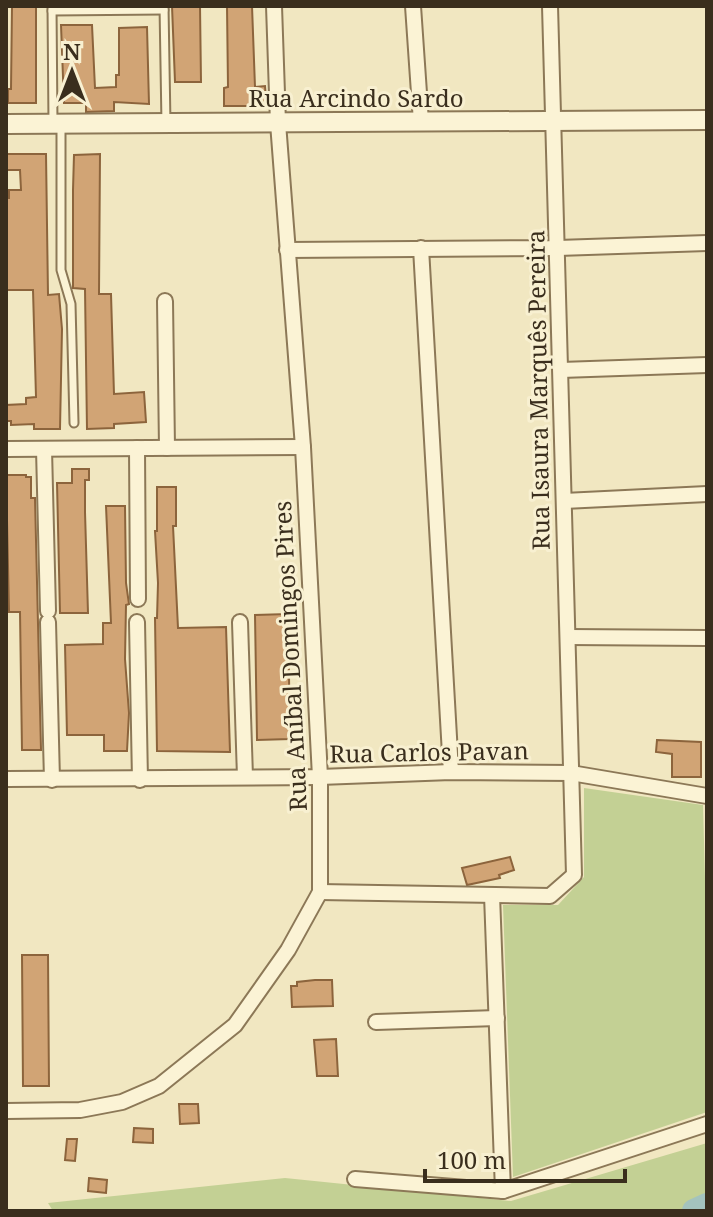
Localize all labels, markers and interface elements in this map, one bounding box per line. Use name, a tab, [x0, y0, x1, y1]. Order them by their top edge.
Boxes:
north arrow	[32, 32, 112, 112]
text: N	[63, 36, 81, 66]
street label: Rua Arcindo Sardo	[248, 81, 464, 114]
street label: Rua Isaura Marquês Pereira	[518, 230, 557, 550]
street label: Rua Aníbal Domingos Pires	[265, 500, 314, 812]
street label: Rua Carlos Pavan	[329, 733, 529, 770]
scale bar	[425, 1133, 625, 1183]
text: 100 m	[437, 1143, 506, 1176]

